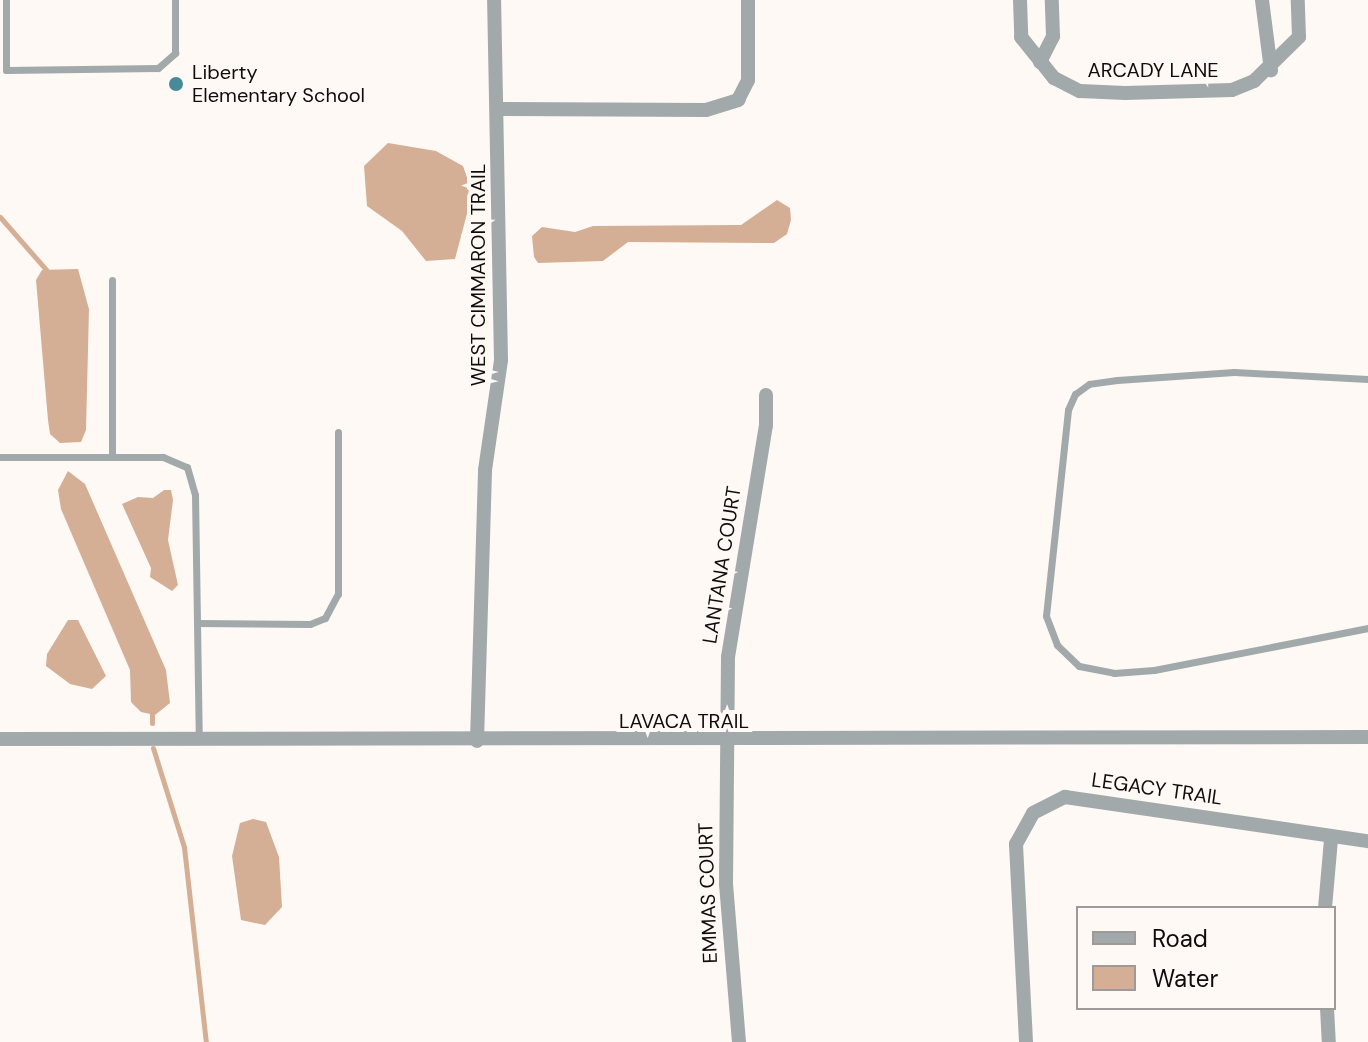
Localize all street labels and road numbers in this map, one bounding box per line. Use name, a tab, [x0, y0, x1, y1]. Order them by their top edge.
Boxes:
street label: ARCADY LANE	[1087, 58, 1219, 82]
street label: WEST CIMMARON TRAIL	[466, 164, 490, 386]
street label: LANTANA COURT	[698, 485, 746, 645]
street label: LAVACA TRAIL	[619, 709, 749, 733]
street label: LEGACY TRAIL	[1090, 768, 1224, 810]
street label: EMMAS COURT	[694, 822, 722, 964]

